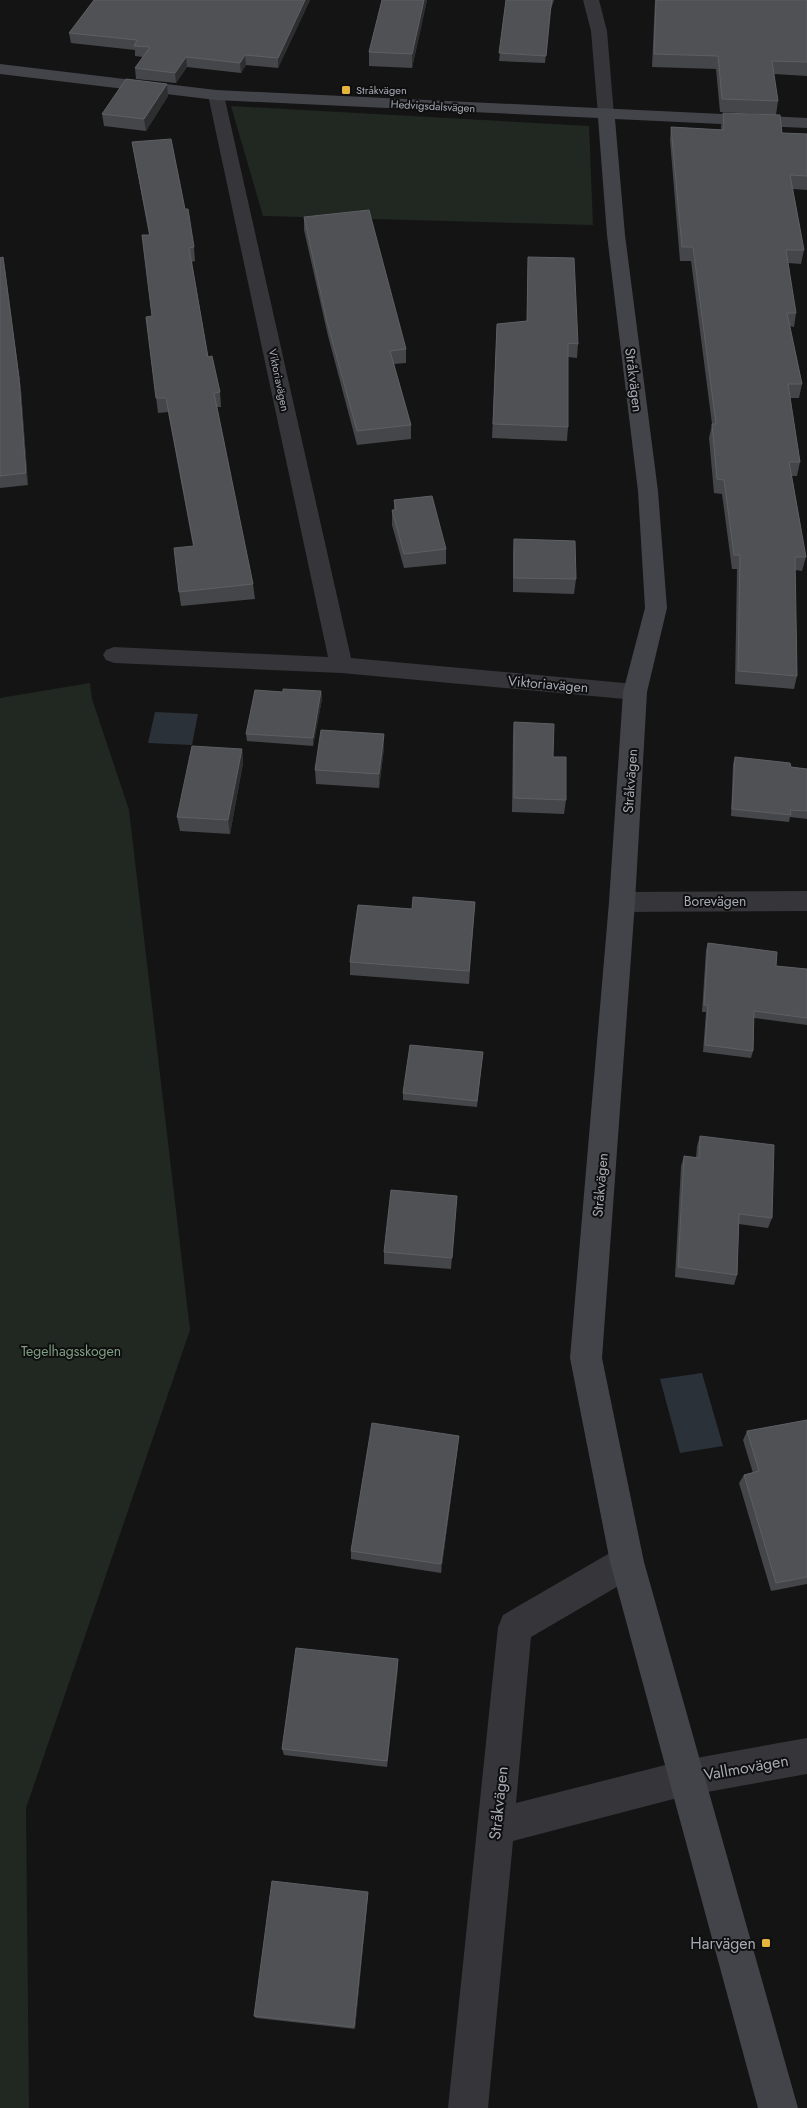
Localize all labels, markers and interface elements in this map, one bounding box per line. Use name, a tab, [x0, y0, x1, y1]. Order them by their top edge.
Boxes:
place label: Stråkvägen	[356, 82, 407, 98]
marker: Stråkvägen	[340, 84, 352, 96]
street label: Hedvigsdalsvägen	[390, 96, 476, 116]
street label: Viktoriavägen	[265, 347, 293, 413]
street label: Stråkvägen	[620, 347, 648, 413]
street label: Viktoriavägen	[507, 671, 589, 697]
street label: Stråkvägen	[618, 748, 642, 814]
street label: Borevägen	[684, 891, 746, 911]
street label: Stråkvägen	[587, 1152, 613, 1218]
park label: Tegelhagsskogen	[21, 1341, 121, 1361]
street label: Vallmovägen	[702, 1749, 790, 1786]
street label: Stråkvägen	[483, 1765, 514, 1841]
place label: Harvägen	[690, 1932, 756, 1955]
marker: Harvägen	[760, 1937, 772, 1949]

